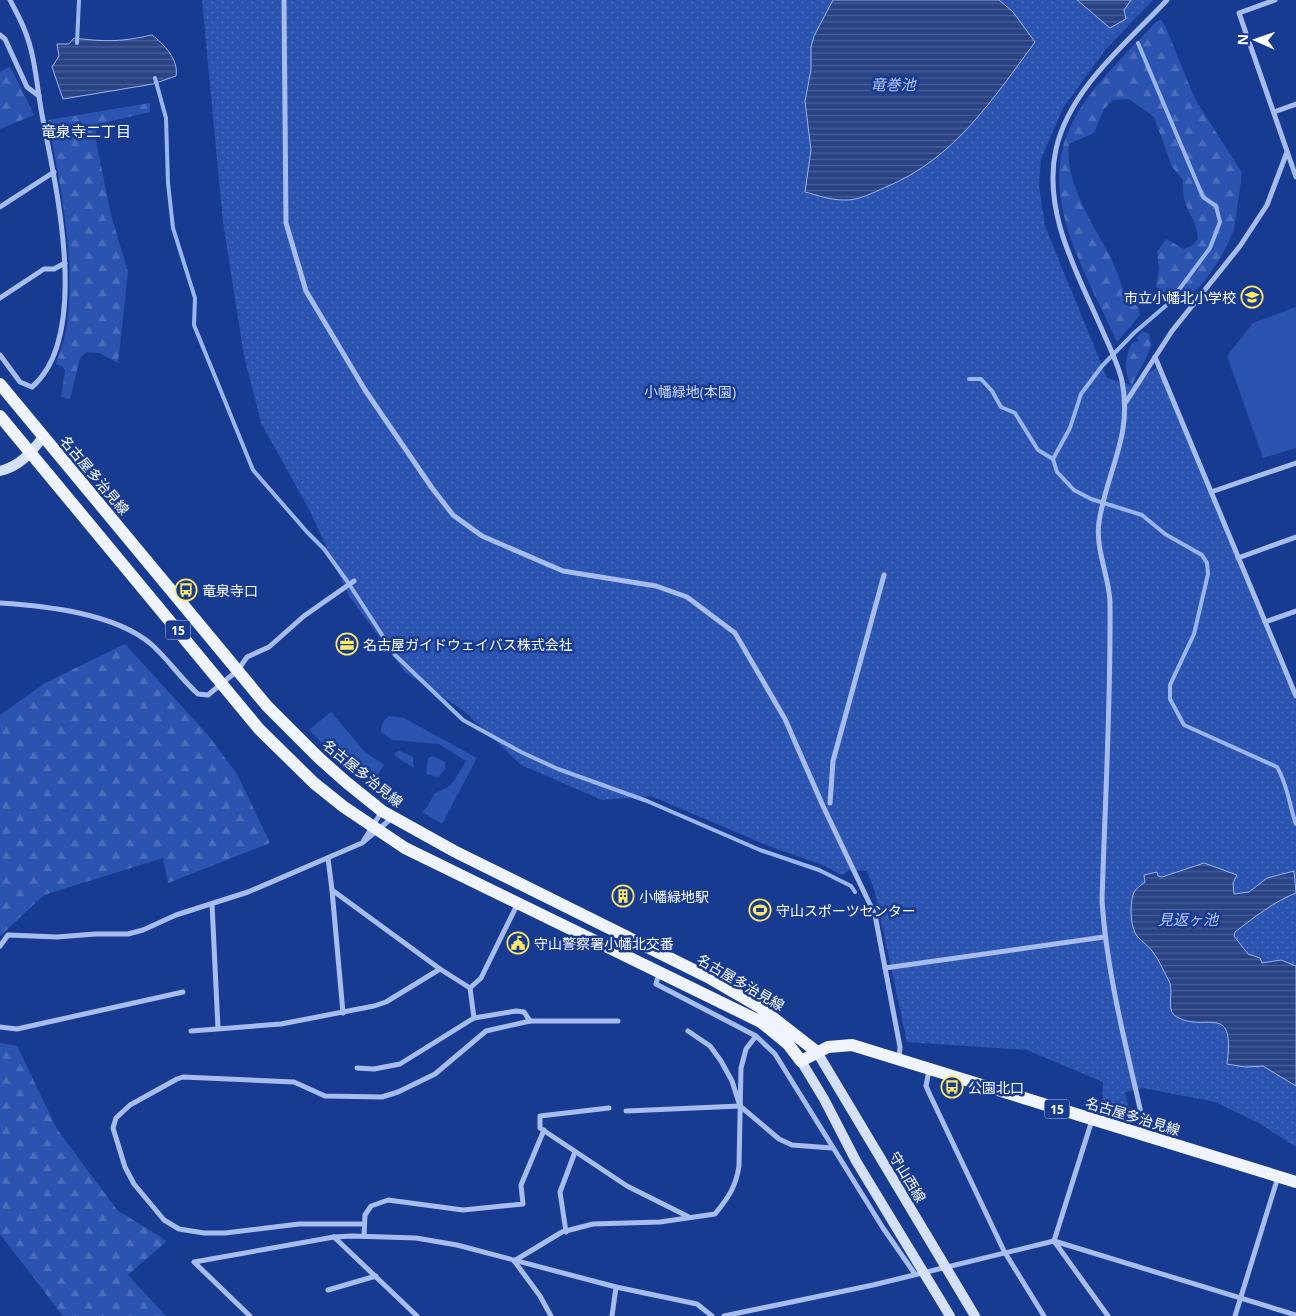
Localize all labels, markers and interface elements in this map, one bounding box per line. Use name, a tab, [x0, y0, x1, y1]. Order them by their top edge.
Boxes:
north arrow	[1231, 15, 1281, 65]
text: N	[1233, 34, 1252, 46]
water label: 竜巻池	[870, 74, 917, 94]
district label: 竜泉寺二丁目	[41, 121, 131, 141]
school or university icon: 市立小幡北小学校	[1240, 285, 1264, 309]
place label: 市立小幡北小学校	[1124, 288, 1236, 307]
park label: 小幡緑地(本園)	[644, 382, 736, 401]
street label: 名古屋多治見線	[56, 431, 134, 519]
bus stop icon: 竜泉寺口	[174, 578, 198, 602]
place label: 竜泉寺口	[202, 581, 258, 600]
road number: 15	[166, 620, 190, 640]
office icon: 名古屋ガイドウェイバス株式会社	[335, 632, 359, 656]
place label: 名古屋ガイドウェイバス株式会社	[363, 635, 573, 654]
street label: 名古屋多治見線	[319, 735, 407, 811]
building icon: 小幡緑地駅	[611, 884, 635, 908]
place label: 小幡緑地駅	[639, 887, 709, 906]
sports icon: 守山スポーツセンター	[748, 898, 772, 922]
place label: 守山スポーツセンター	[776, 901, 916, 920]
water label: 見返ヶ池	[1158, 909, 1220, 929]
public building icon: 守山警察署小幡北交番	[506, 931, 530, 955]
place label: 守山警察署小幡北交番	[534, 934, 674, 953]
street label: 名古屋多治見線	[694, 949, 788, 1015]
bus stop icon: 公園北口	[940, 1075, 964, 1099]
place label: 公園北口	[968, 1078, 1024, 1097]
street label: 名古屋多治見線	[1083, 1093, 1183, 1139]
road number: 15	[1044, 1100, 1070, 1118]
street label: 守山西線	[885, 1148, 931, 1206]

